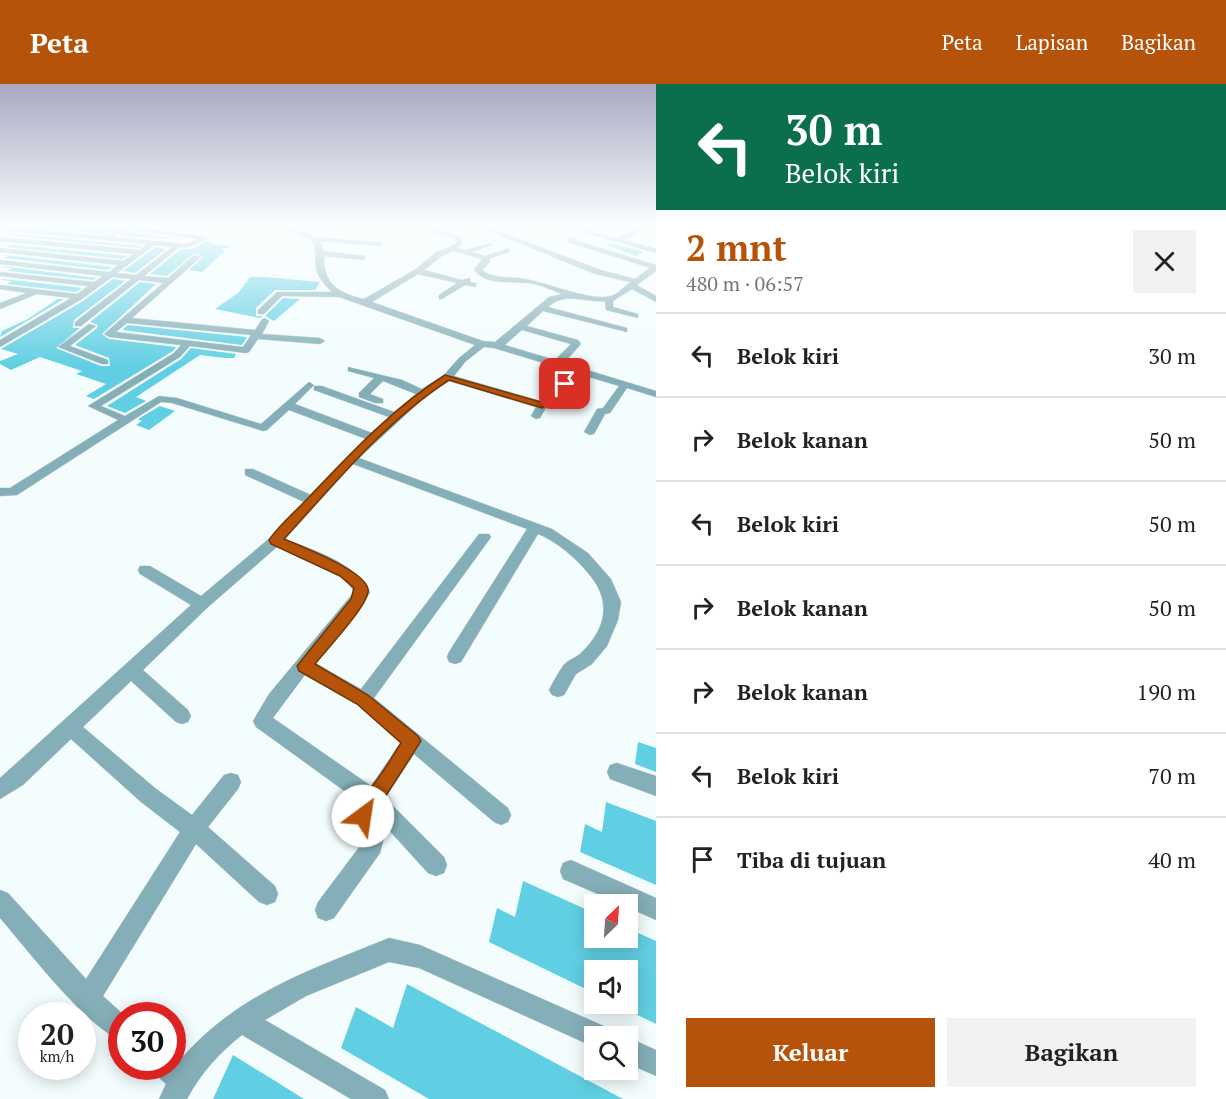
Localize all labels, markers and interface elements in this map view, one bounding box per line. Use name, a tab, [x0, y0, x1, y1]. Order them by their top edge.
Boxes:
text: Peta	[30, 24, 89, 61]
text: Peta	[942, 28, 983, 56]
text: Lapisan	[1016, 28, 1088, 56]
text: Bagikan	[1121, 28, 1196, 56]
text: 30 m	[785, 101, 883, 157]
icon: left	[686, 108, 764, 186]
text: Belok kiri	[785, 155, 899, 191]
text: 2 mnt	[686, 224, 787, 271]
button: close	[1133, 230, 1196, 293]
text: 480 m · 06:57	[686, 270, 804, 297]
icon: left	[686, 339, 719, 372]
text: Belok kiri	[737, 341, 839, 370]
text: 30 m	[1148, 341, 1196, 370]
pin	[539, 358, 590, 409]
icon: arrive	[548, 367, 581, 400]
icon: right	[686, 423, 719, 456]
text: Belok kanan	[737, 425, 868, 454]
text: 50 m	[1148, 425, 1196, 454]
icon: left	[686, 507, 719, 540]
text: Belok kiri	[737, 509, 839, 538]
text: 50 m	[1148, 509, 1196, 538]
icon: right	[686, 591, 719, 624]
text: Belok kanan	[737, 593, 868, 622]
text: 50 m	[1148, 593, 1196, 622]
icon: right	[686, 675, 719, 708]
text: Belok kanan	[737, 677, 868, 706]
text: 190 m	[1136, 677, 1196, 706]
icon: left	[686, 759, 719, 792]
text: Belok kiri	[737, 761, 839, 790]
text: 70 m	[1148, 761, 1196, 790]
position arrow	[331, 784, 395, 848]
icon: arrive	[686, 843, 719, 876]
text: Tiba di tujuan	[737, 845, 886, 874]
text: 40 m	[1148, 845, 1196, 874]
north arrow	[584, 894, 638, 948]
map controls	[584, 894, 638, 1080]
button: sound	[584, 960, 638, 1014]
speed limit sign: 30	[108, 1002, 186, 1080]
text: 20	[40, 1014, 74, 1054]
button: Keluar	[686, 1018, 935, 1087]
button: Bagikan	[947, 1018, 1196, 1087]
button: search	[584, 1026, 638, 1080]
text: km/h	[40, 1046, 74, 1066]

